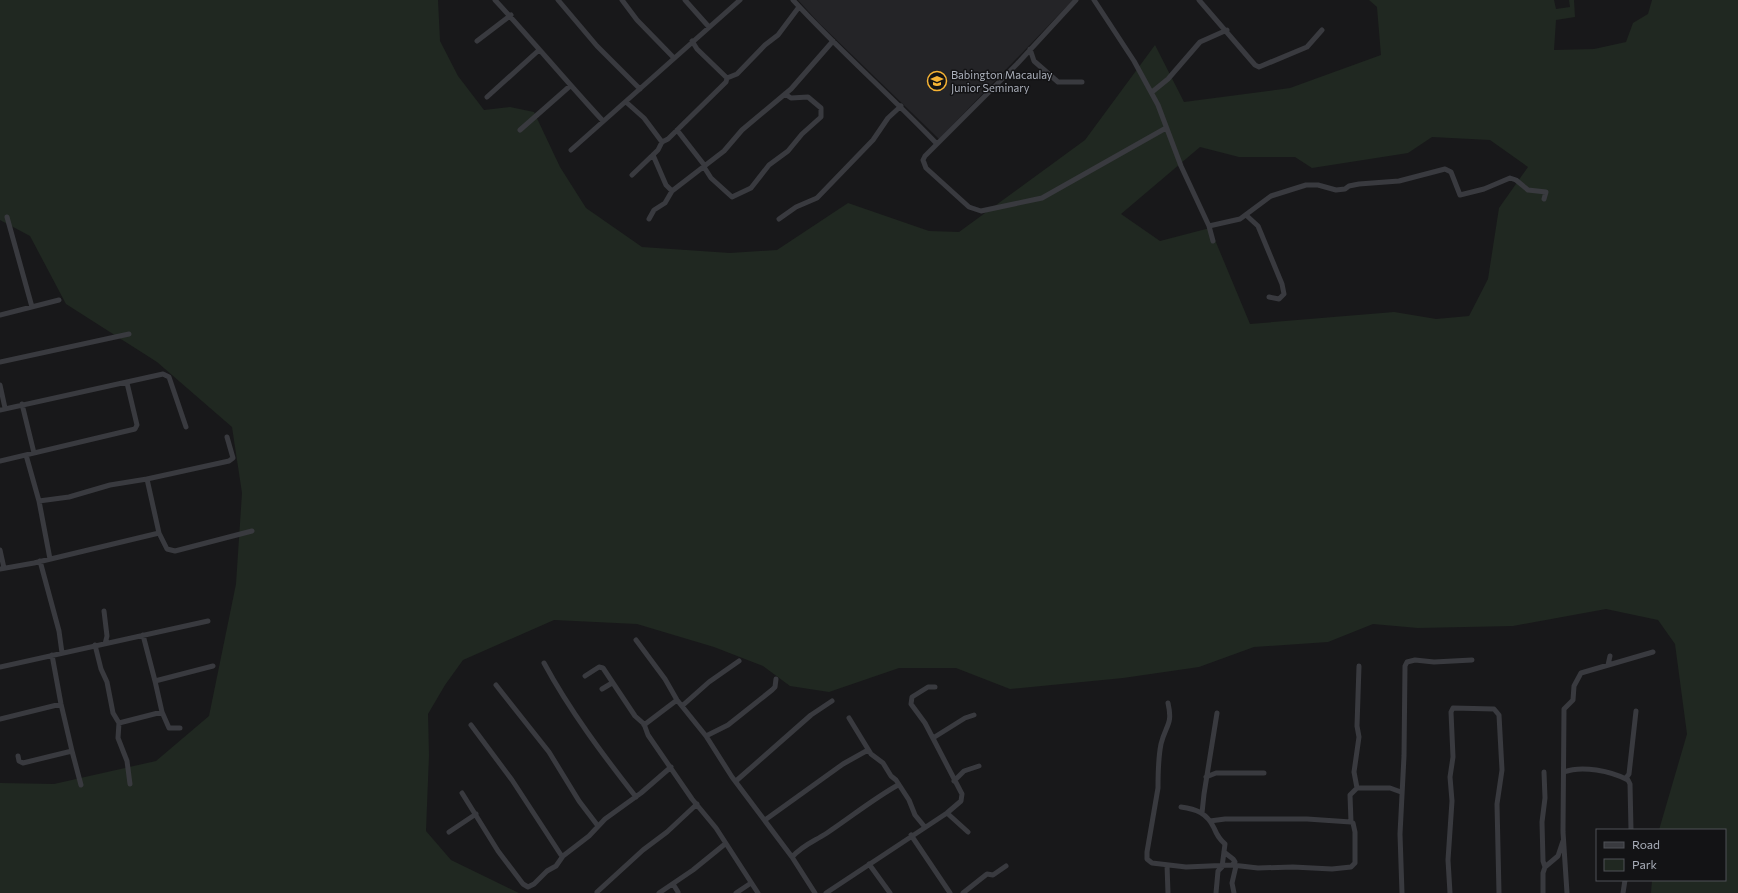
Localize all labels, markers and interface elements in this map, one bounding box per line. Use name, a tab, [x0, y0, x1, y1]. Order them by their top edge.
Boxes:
place label: Babington Macaulay Junior Seminary	[951, 68, 1053, 95]
school or university icon: Babington Macaulay Junior Seminary	[926, 70, 948, 92]
legend	[1596, 829, 1726, 881]
text: Road	[1632, 837, 1660, 851]
text: Park	[1632, 857, 1658, 871]

